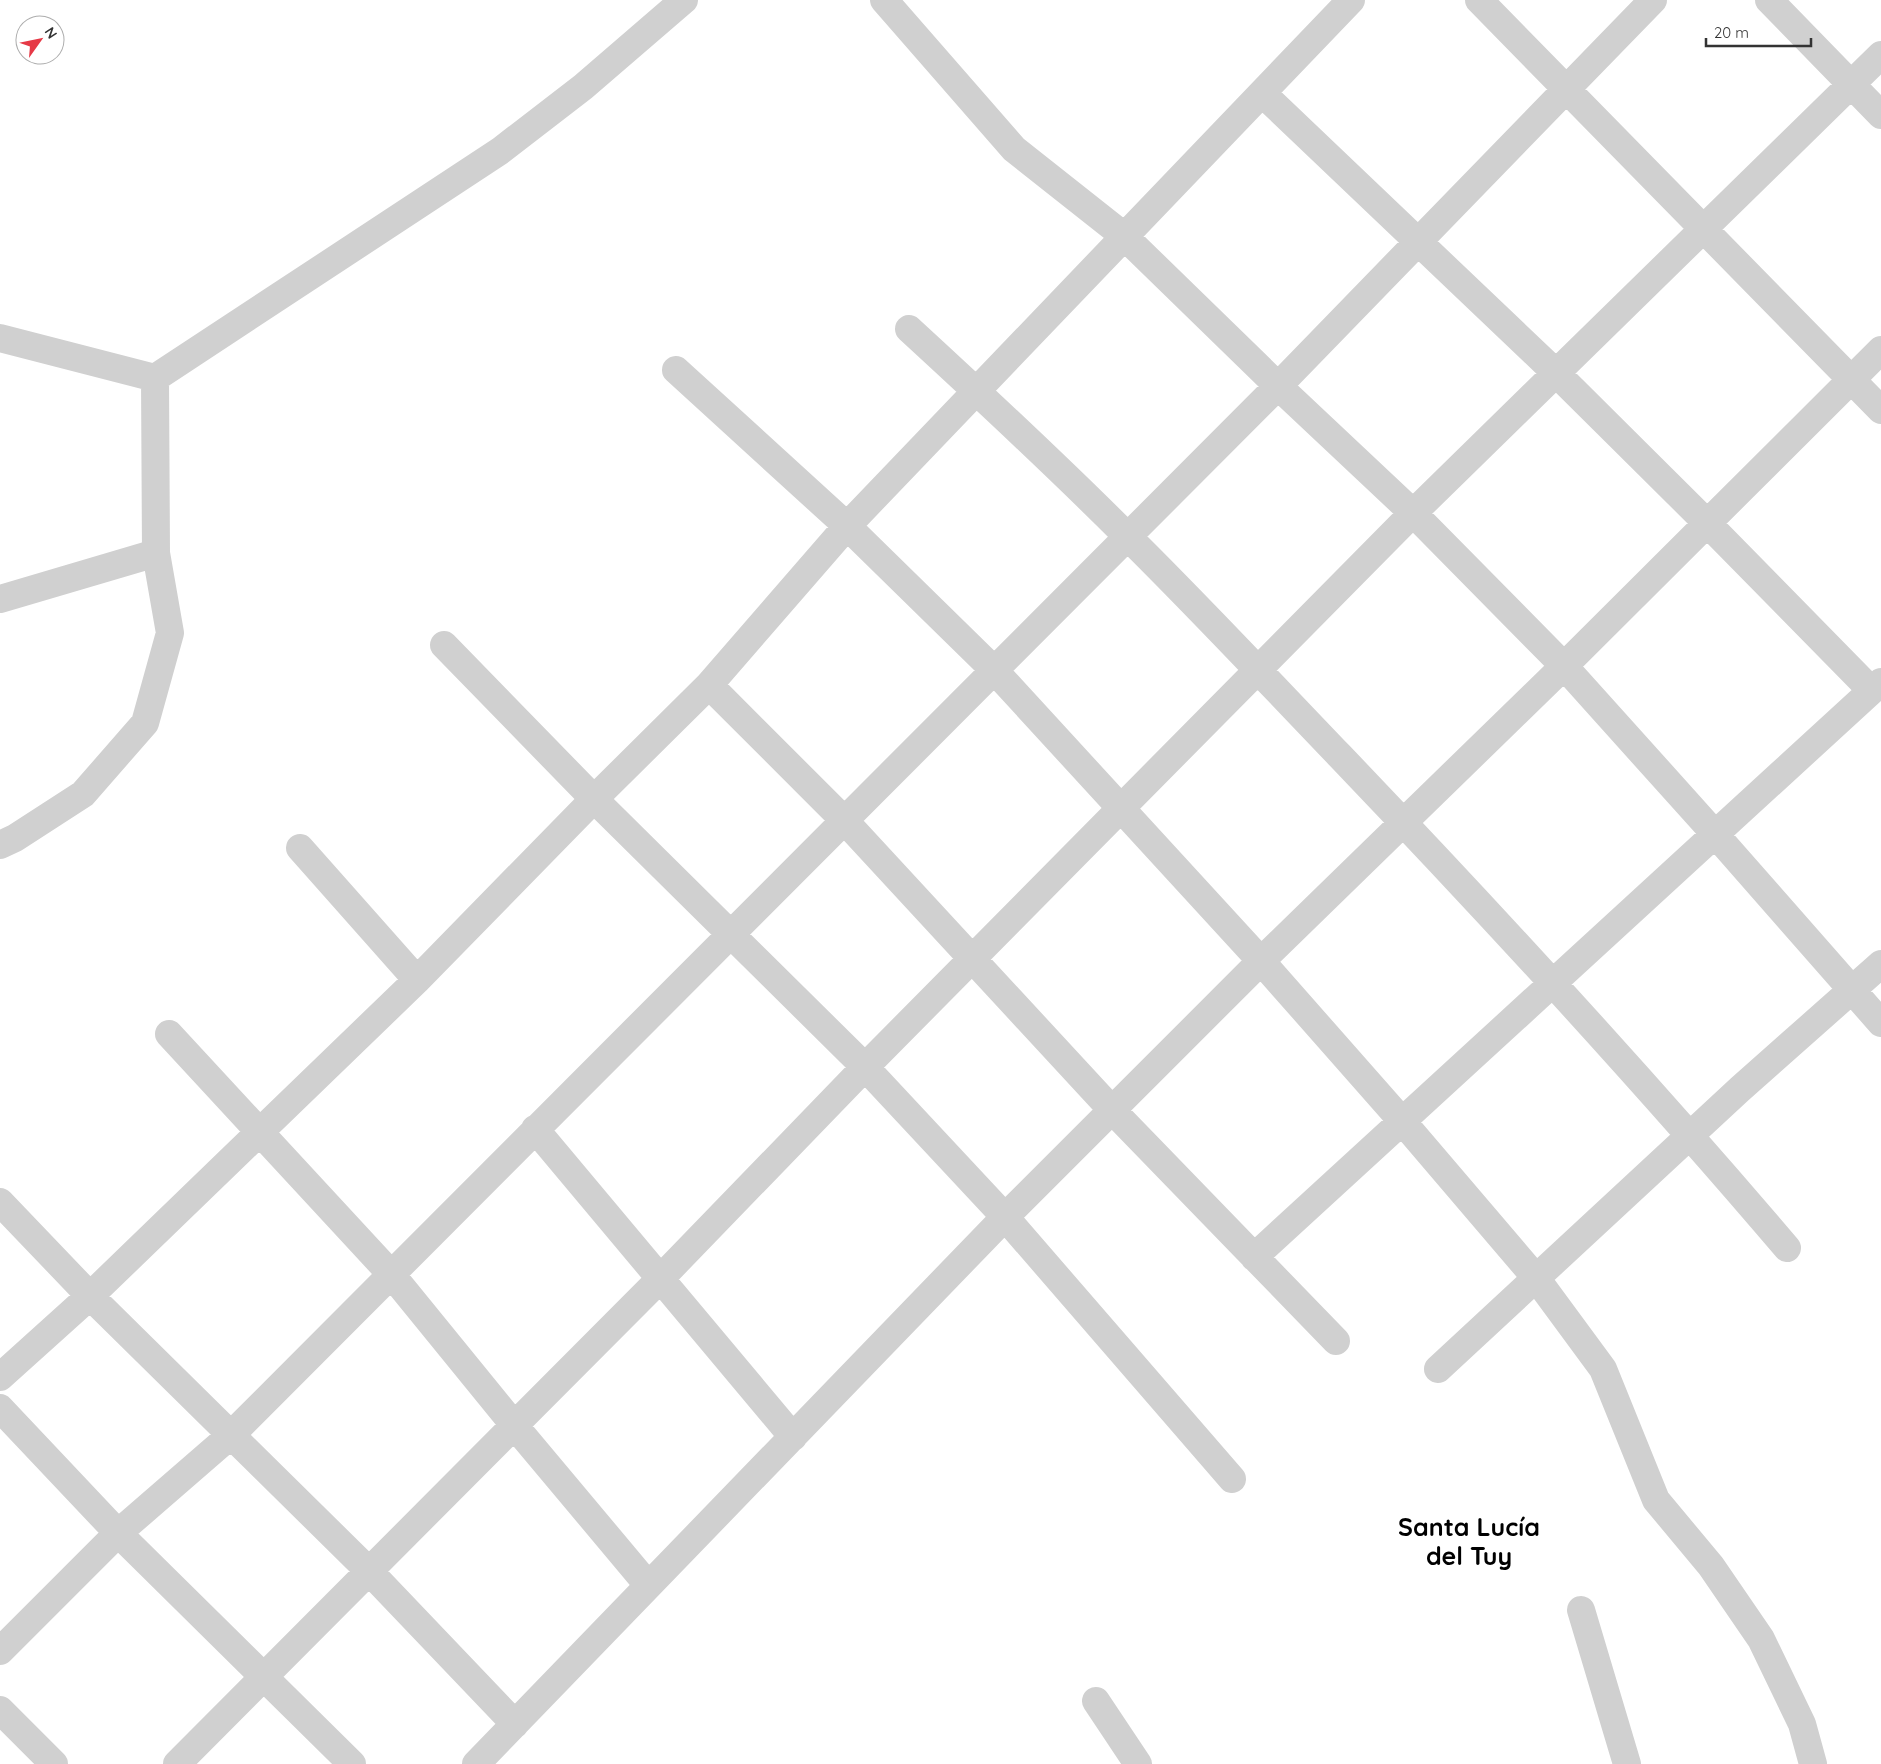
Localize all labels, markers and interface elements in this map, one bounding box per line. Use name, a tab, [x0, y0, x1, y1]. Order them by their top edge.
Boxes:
north arrow	[15, 15, 65, 65]
scale bar	[1706, 15, 1811, 47]
text: 20 m	[1714, 23, 1749, 42]
text: N	[41, 24, 61, 42]
district label: Santa Lucía del Tuy	[1398, 1511, 1540, 1571]

